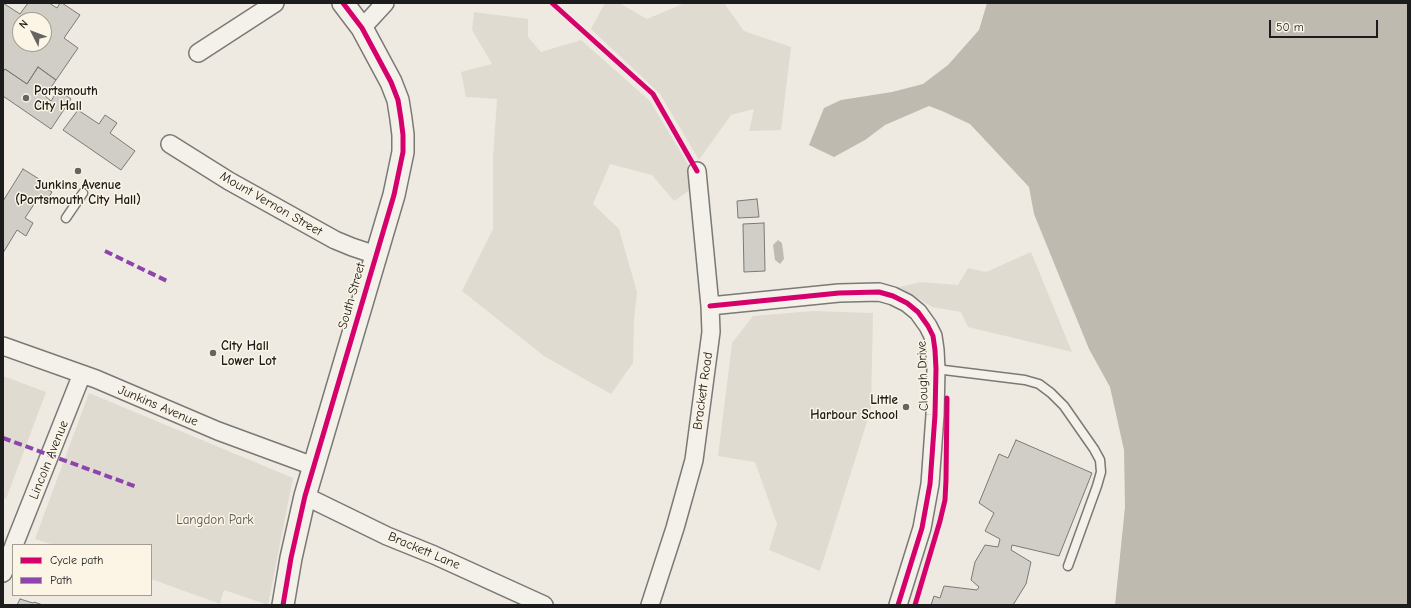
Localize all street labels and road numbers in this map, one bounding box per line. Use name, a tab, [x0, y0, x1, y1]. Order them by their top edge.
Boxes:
street label: Mount Vernon Street	[217, 168, 325, 240]
street label: South Street	[335, 261, 369, 331]
street label: Clough Drive	[914, 340, 932, 412]
street label: Brackett Road	[690, 351, 716, 431]
street label: Junkins Avenue	[116, 382, 200, 430]
street label: Lincoln Avenue	[26, 418, 72, 502]
street label: Brackett Lane	[386, 529, 462, 573]

